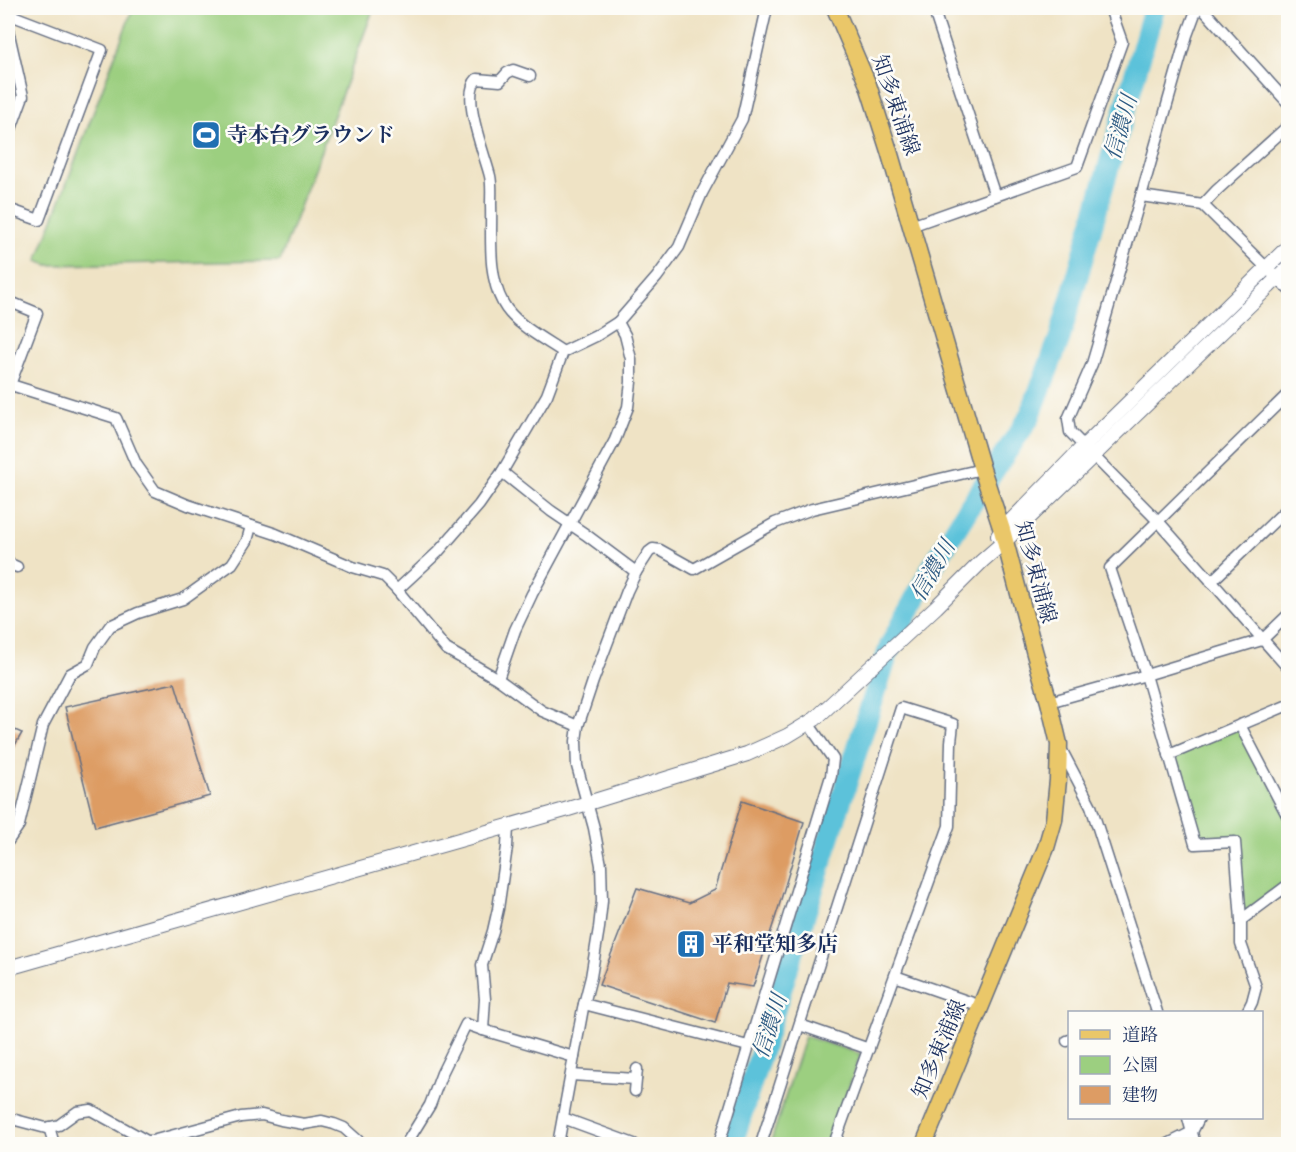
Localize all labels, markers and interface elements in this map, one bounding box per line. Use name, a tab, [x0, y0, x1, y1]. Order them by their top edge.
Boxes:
street label: 知多東浦線	[865, 50, 928, 160]
water label: 信濃川	[1096, 89, 1145, 163]
sports icon: 寺本台グラウンド	[190, 119, 222, 151]
place label: 寺本台グラウンド	[227, 119, 395, 150]
street label: 知多東浦線	[1008, 517, 1065, 627]
water label: 信濃川	[902, 532, 963, 607]
building icon: 平和堂知多店	[675, 928, 707, 960]
place label: 平和堂知多店	[712, 928, 838, 959]
water label: 信濃川	[744, 988, 795, 1062]
street label: 知多東浦線	[904, 994, 973, 1103]
legend	[1068, 1011, 1263, 1119]
text: 道路	[1122, 1021, 1158, 1048]
text: 公園	[1122, 1051, 1158, 1078]
text: 建物	[1122, 1081, 1158, 1108]

